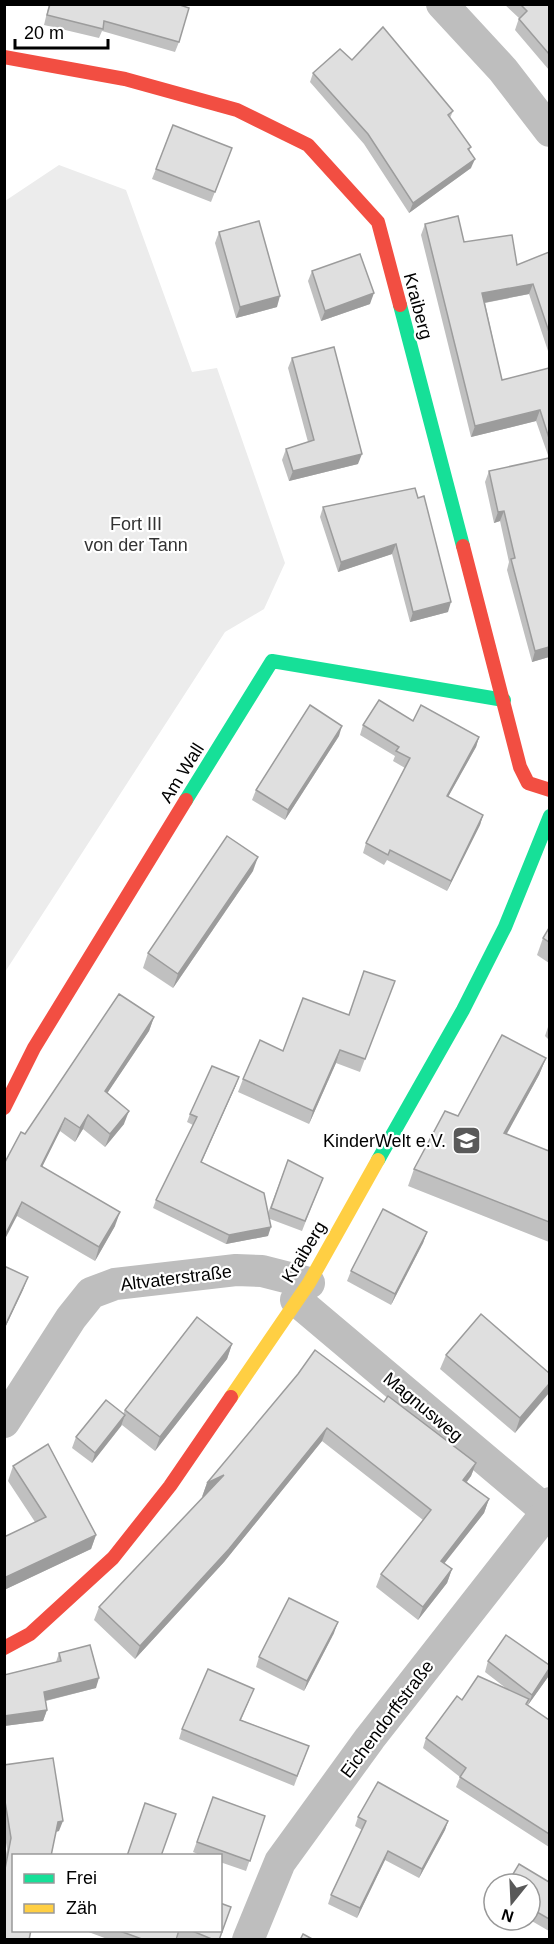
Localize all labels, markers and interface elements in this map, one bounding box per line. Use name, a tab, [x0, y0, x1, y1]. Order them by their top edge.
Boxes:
scale bar	[15, 12, 108, 50]
text: 20 m	[24, 23, 64, 43]
street label: Kraiberg	[400, 271, 436, 341]
park label: Fort III von der Tann	[84, 514, 188, 555]
street label: Am Wall	[156, 740, 208, 806]
school or university icon: KinderWelt e.V.	[451, 1125, 483, 1157]
place label: KinderWelt e.V.	[323, 1131, 446, 1151]
street label: Kraiberg	[278, 1218, 330, 1286]
street label: Altvaterstraße	[119, 1261, 233, 1295]
street label: Magnusweg	[379, 1368, 467, 1446]
street label: Eichendorffstraße	[336, 1656, 438, 1782]
legend	[12, 1854, 222, 1932]
text: Frei	[66, 1868, 97, 1888]
north arrow	[482, 1872, 542, 1932]
text: Zäh	[66, 1898, 97, 1918]
text: N	[499, 1906, 516, 1926]

